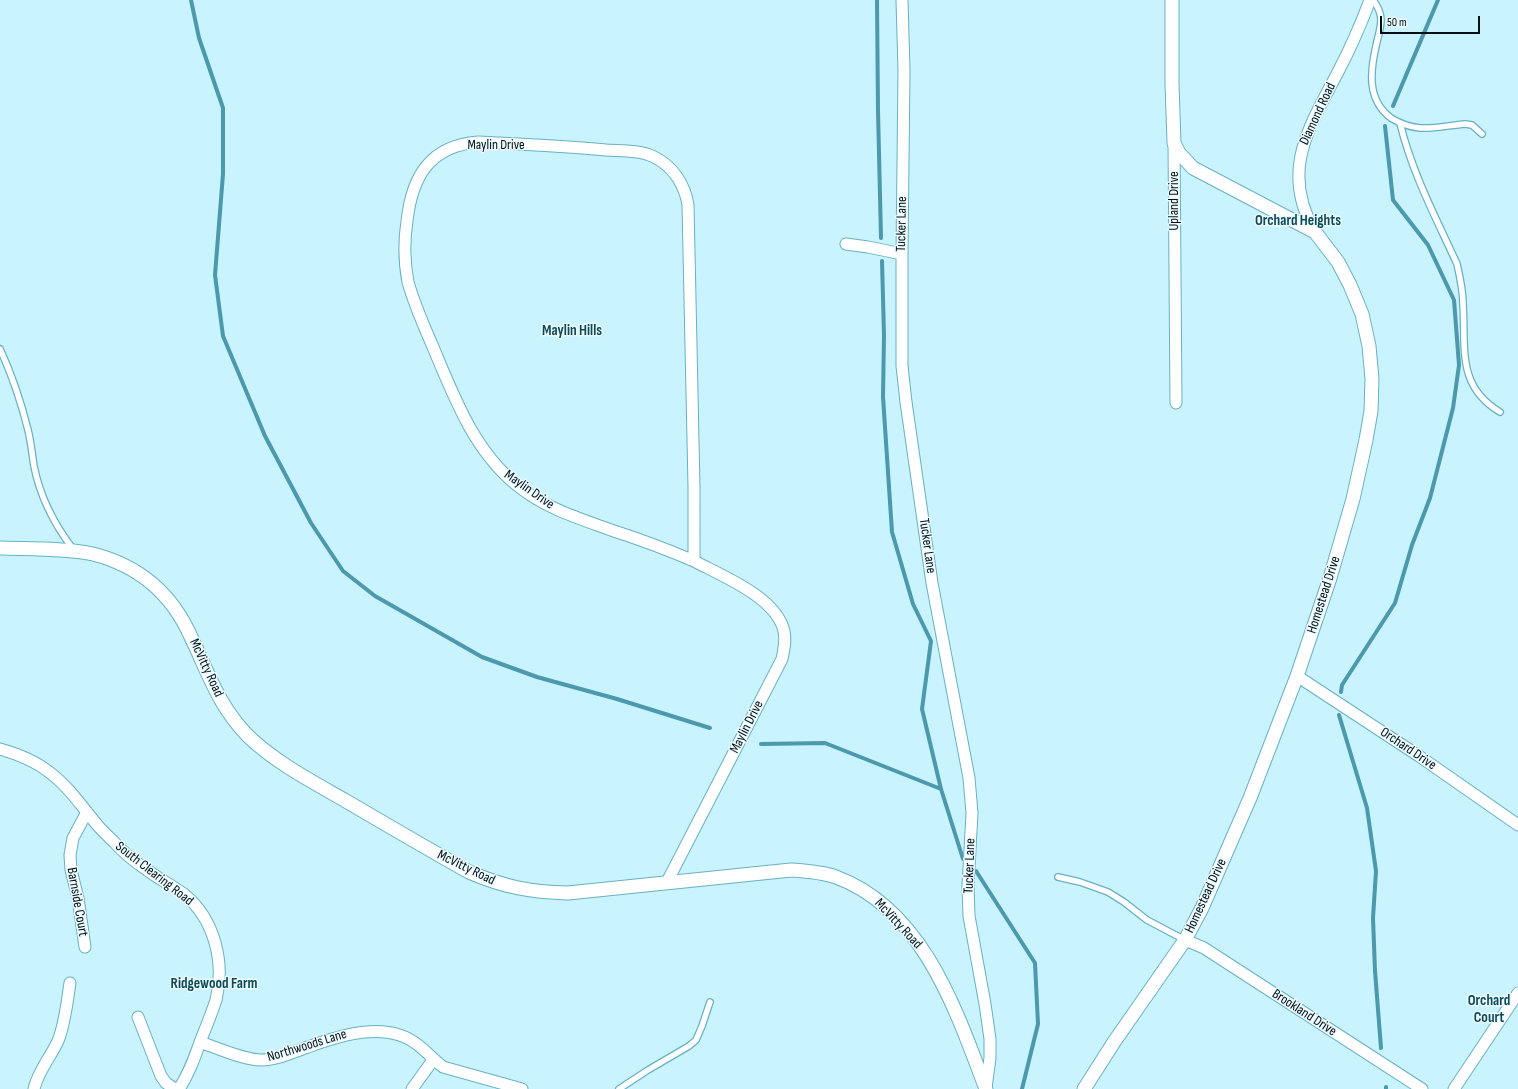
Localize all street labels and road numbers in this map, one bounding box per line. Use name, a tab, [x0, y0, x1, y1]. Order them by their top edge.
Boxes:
street label: Diamond Road	[1296, 80, 1340, 148]
street label: Maylin Drive	[467, 137, 525, 153]
street label: Upland Drive	[1166, 171, 1182, 231]
street label: Tucker Lane	[893, 196, 911, 252]
street label: Maylin Drive	[501, 467, 557, 513]
street label: Tucker Lane	[915, 517, 939, 575]
street label: Homestead Drive	[1304, 554, 1344, 636]
street label: McVitty Road	[185, 636, 227, 700]
street label: Maylin Drive	[727, 698, 767, 756]
street label: Orchard Drive	[1377, 724, 1439, 774]
street label: South Clearing Road	[112, 838, 196, 910]
street label: Tucker Lane	[961, 838, 979, 894]
street label: McVitty Road	[434, 847, 498, 889]
street label: Homestead Drive	[1181, 856, 1231, 936]
street label: Barnside Court	[63, 866, 91, 938]
street label: McVitty Road	[871, 895, 925, 953]
street label: Brookland Drive	[1269, 986, 1339, 1040]
street label: Northwoods Lane	[265, 1026, 349, 1066]

